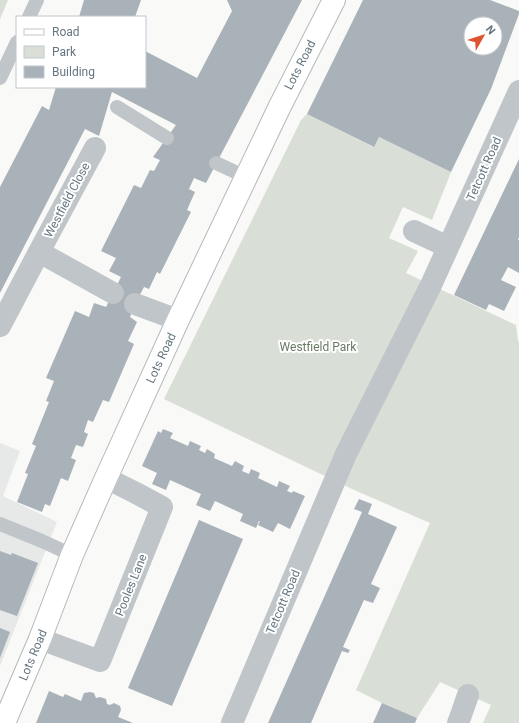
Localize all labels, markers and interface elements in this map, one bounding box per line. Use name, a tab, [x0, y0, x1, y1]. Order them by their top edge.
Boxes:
legend	[16, 16, 146, 88]
north arrow	[463, 16, 503, 56]
text: N	[483, 23, 498, 37]
text: Road	[52, 25, 80, 39]
street label: Lots Road	[282, 38, 318, 92]
text: Park	[52, 45, 77, 59]
text: Building	[52, 65, 95, 79]
street label: Tetcott Road	[464, 135, 504, 203]
street label: Westfield Close	[41, 160, 93, 240]
street label: Lots Road	[143, 331, 179, 385]
park label: Westfield Park	[280, 340, 357, 354]
street label: Pooles Lane	[112, 552, 150, 618]
street label: Tetcott Road	[263, 568, 303, 636]
street label: Lots Road	[16, 627, 50, 683]

